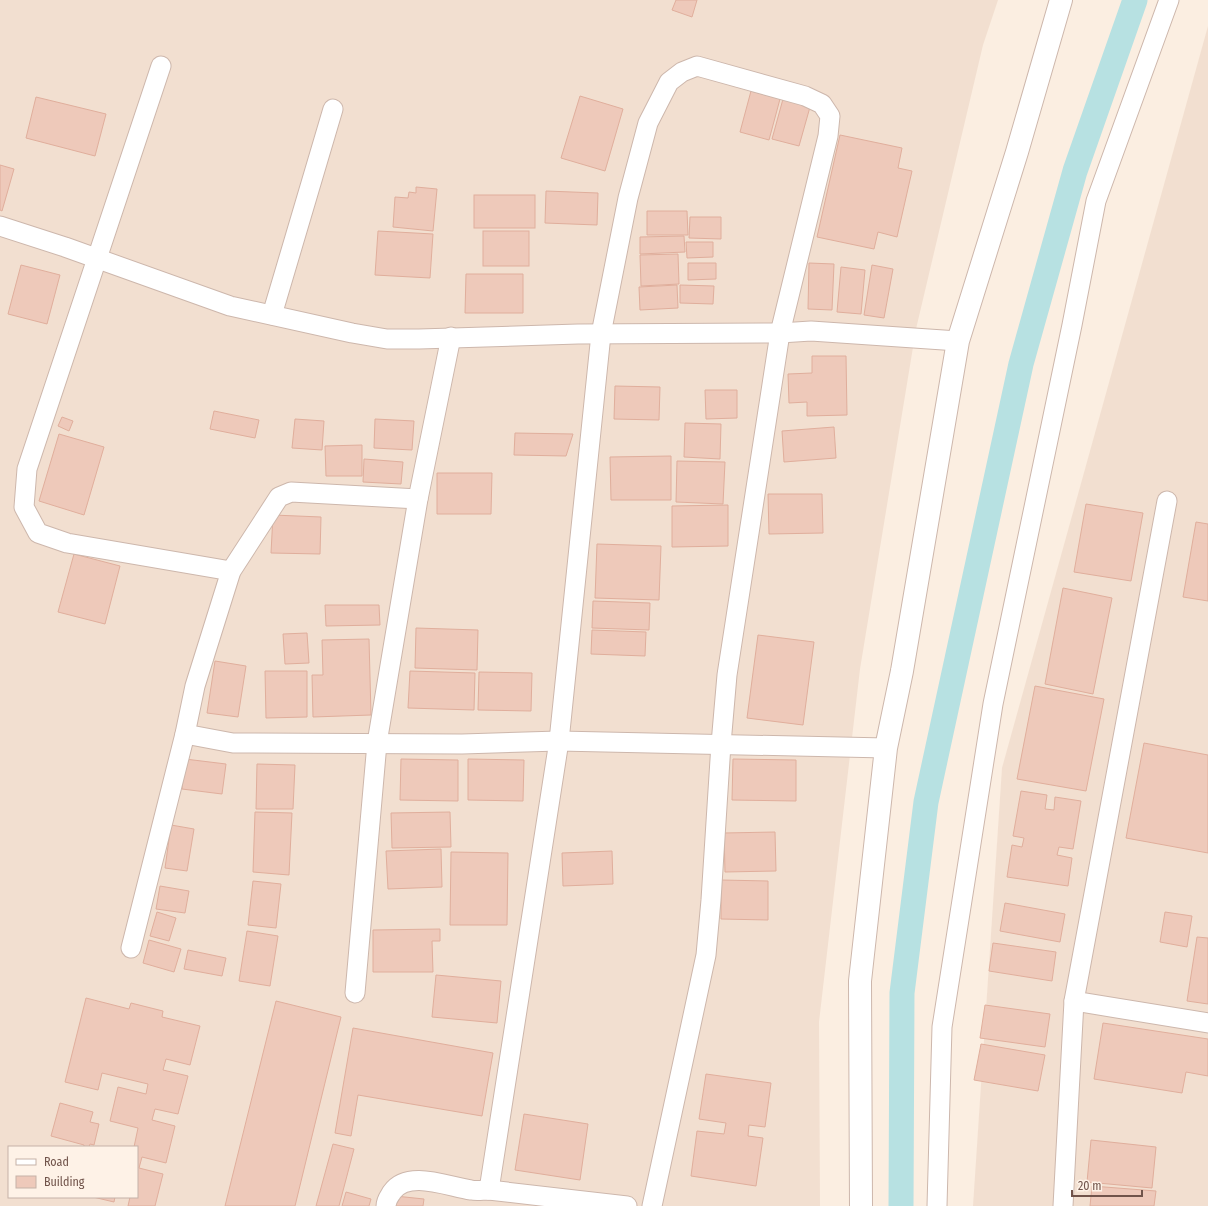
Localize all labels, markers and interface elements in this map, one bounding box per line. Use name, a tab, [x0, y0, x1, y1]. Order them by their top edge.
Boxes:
legend	[8, 1146, 138, 1198]
text: Road	[44, 1155, 69, 1169]
scale bar	[1072, 1172, 1142, 1198]
text: Building	[44, 1175, 85, 1189]
text: 20 m	[1078, 1179, 1102, 1193]

